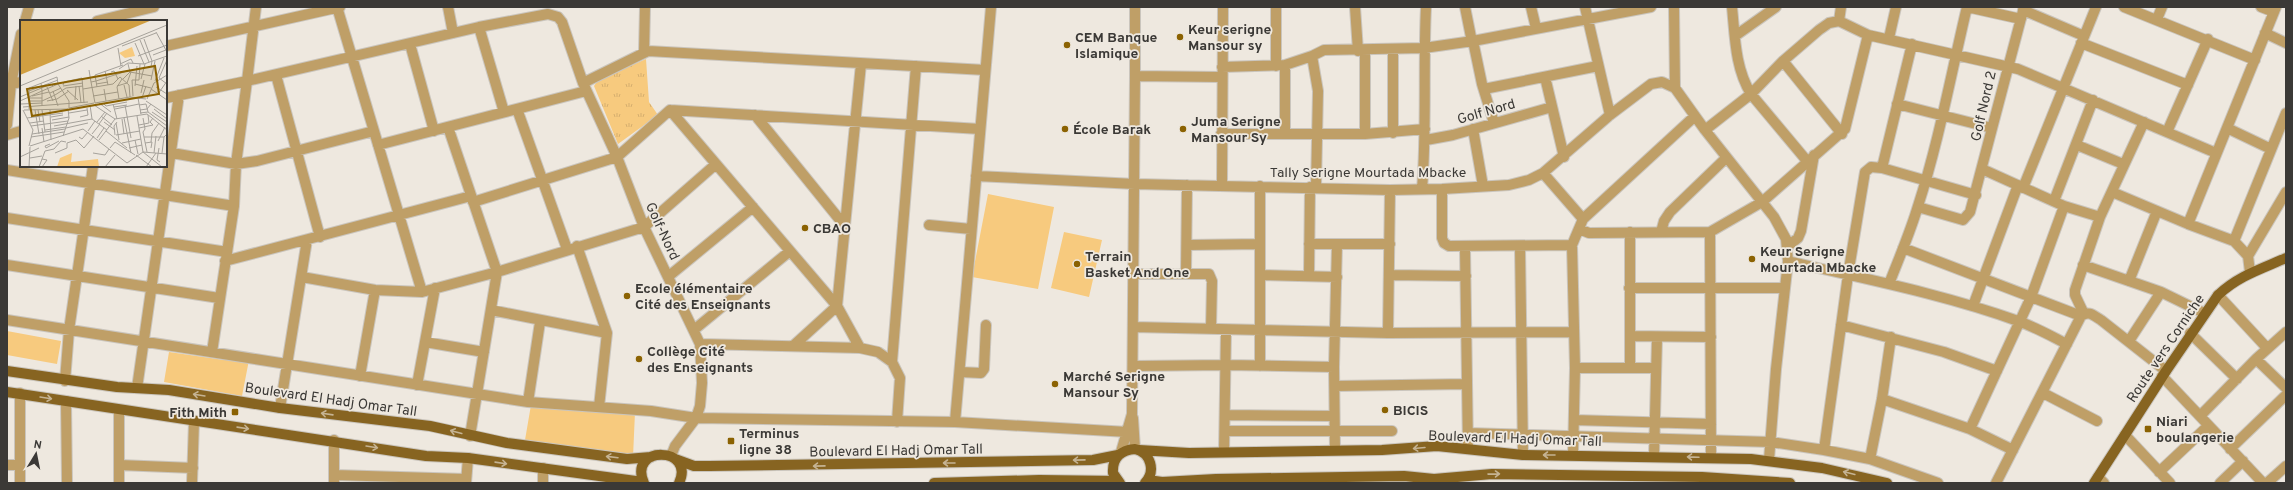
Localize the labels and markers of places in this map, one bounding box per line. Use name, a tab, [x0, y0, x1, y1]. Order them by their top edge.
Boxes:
place label: Keur serigne Mansour sy	[1188, 22, 1272, 55]
place label: CEM Banque Islamique	[1075, 30, 1158, 63]
marker: Keur serigne Mansour sy	[1175, 32, 1185, 42]
marker: CEM Banque Islamique	[1062, 40, 1072, 50]
place label: Juma Serigne Mansour Sy	[1191, 114, 1281, 147]
place label: École Barak	[1073, 121, 1151, 139]
marker: École Barak	[1060, 124, 1070, 134]
marker: Juma Serigne Mansour Sy	[1178, 124, 1188, 134]
place label: CBAO	[813, 221, 851, 238]
marker: CBAO	[800, 223, 810, 233]
place label: Keur Serigne Mourtada Mbacke	[1760, 244, 1877, 277]
place label: Terrain Basket And One	[1085, 249, 1190, 282]
marker: Keur Serigne Mourtada Mbacke	[1747, 254, 1757, 264]
marker: Terrain Basket And One	[1072, 259, 1082, 269]
place label: Ecole élémentaire Cité des Enseignants	[635, 281, 771, 314]
marker: Ecole élémentaire Cité des Enseignants	[622, 291, 632, 301]
place label: Collège Cité des Enseignants	[647, 344, 753, 377]
marker: Collège Cité des Enseignants	[634, 354, 644, 364]
place label: Marché Serigne Mansour Sy	[1063, 369, 1165, 402]
marker: Marché Serigne Mansour Sy	[1050, 379, 1060, 389]
place label: BICIS	[1393, 403, 1428, 420]
place label: Fith Mith	[169, 405, 227, 422]
marker: BICIS	[1380, 405, 1390, 415]
marker: Fith Mith	[230, 407, 240, 417]
place label: Niari boulangerie	[2156, 414, 2234, 447]
marker: Niari boulangerie	[2143, 424, 2153, 434]
place label: Terminus ligne 38	[739, 426, 800, 459]
marker: Terminus ligne 38	[726, 436, 736, 446]

